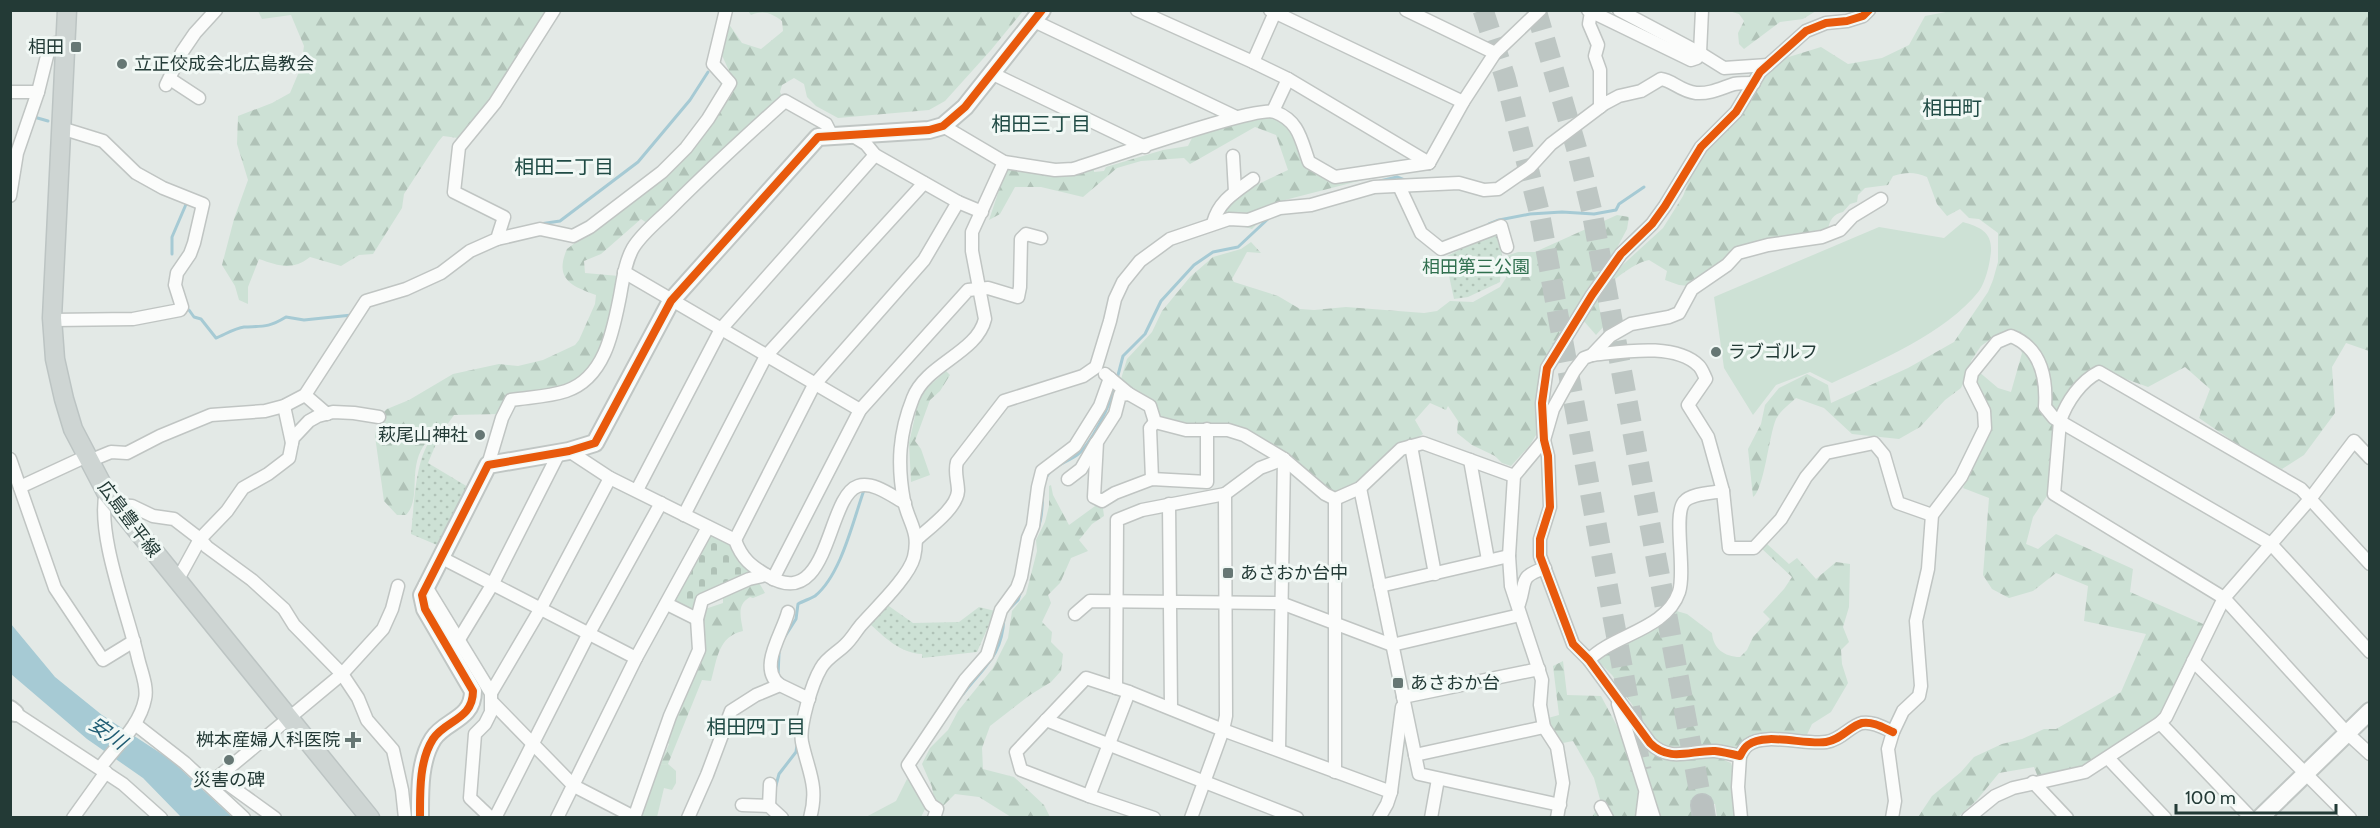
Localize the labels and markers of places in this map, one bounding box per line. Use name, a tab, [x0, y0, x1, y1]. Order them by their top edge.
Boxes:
place label: 相田	[28, 36, 64, 58]
marker: 相田	[69, 40, 83, 54]
place label: 立正佼成会北広島教会	[134, 53, 314, 75]
marker: 立正佼成会北広島教会	[115, 57, 129, 71]
place label: ラブゴルフ	[1728, 341, 1818, 363]
marker: ラブゴルフ	[1709, 345, 1723, 359]
place label: 萩尾山神社	[378, 424, 468, 446]
marker: 萩尾山神社	[473, 428, 487, 442]
place label: あさおか台中	[1240, 562, 1348, 584]
marker: あさおか台中	[1221, 566, 1235, 580]
place label: あさおか台	[1410, 672, 1500, 694]
marker: あさおか台	[1391, 676, 1405, 690]
place label: 桝本産婦人科医院	[196, 729, 340, 751]
marker: 桝本産婦人科医院	[344, 731, 362, 749]
marker: 災害の碑	[222, 753, 236, 767]
place label: 災害の碑	[193, 769, 265, 791]

